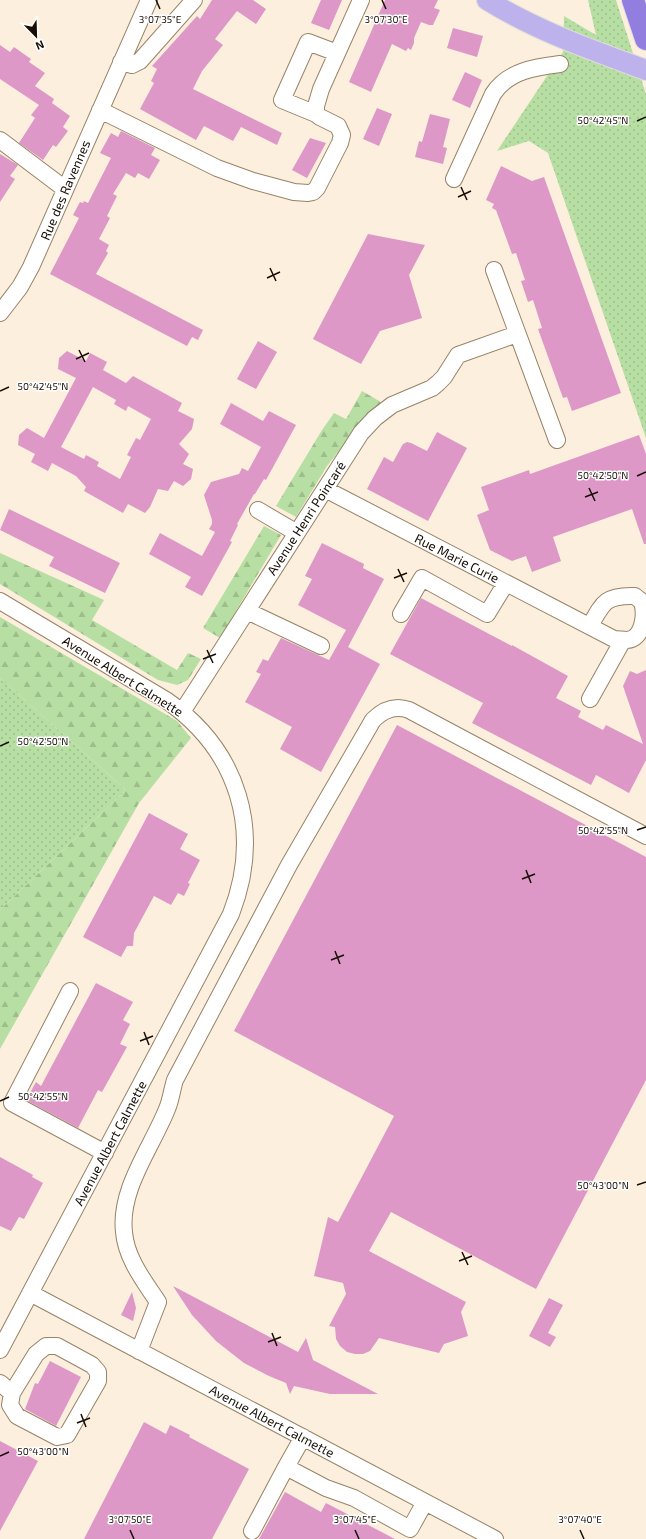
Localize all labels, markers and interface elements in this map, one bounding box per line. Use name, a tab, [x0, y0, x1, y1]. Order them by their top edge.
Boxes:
text: 3°07'35"E	[139, 13, 182, 25]
text: 3°07'30"E	[364, 13, 408, 25]
north arrow	[16, 16, 56, 56]
text: N	[34, 38, 46, 53]
text: 50°42'45"N	[578, 114, 628, 126]
street label: Rue des Ravennes	[37, 138, 93, 242]
text: 50°42'45"N	[18, 380, 68, 392]
street label: Avenue Henri Poincaré	[263, 458, 349, 578]
text: 50°42'50"N	[578, 469, 628, 481]
street label: Rue Marie Curie	[412, 530, 502, 586]
street label: Avenue Albert Calmette	[60, 632, 186, 720]
text: 50°42'50"N	[18, 735, 68, 747]
text: 50°42'55"N	[578, 824, 628, 836]
street label: Avenue Albert Calmette	[70, 1078, 150, 1208]
text: 50°42'55"N	[18, 1090, 68, 1102]
text: 50°43'00"N	[577, 1179, 629, 1191]
street label: Avenue Albert Calmette	[207, 1381, 337, 1461]
text: 50°43'00"N	[17, 1445, 69, 1457]
text: 3°07'50"E	[109, 1513, 152, 1525]
text: 3°07'45"E	[334, 1513, 377, 1525]
text: 3°07'40"E	[558, 1513, 602, 1525]

